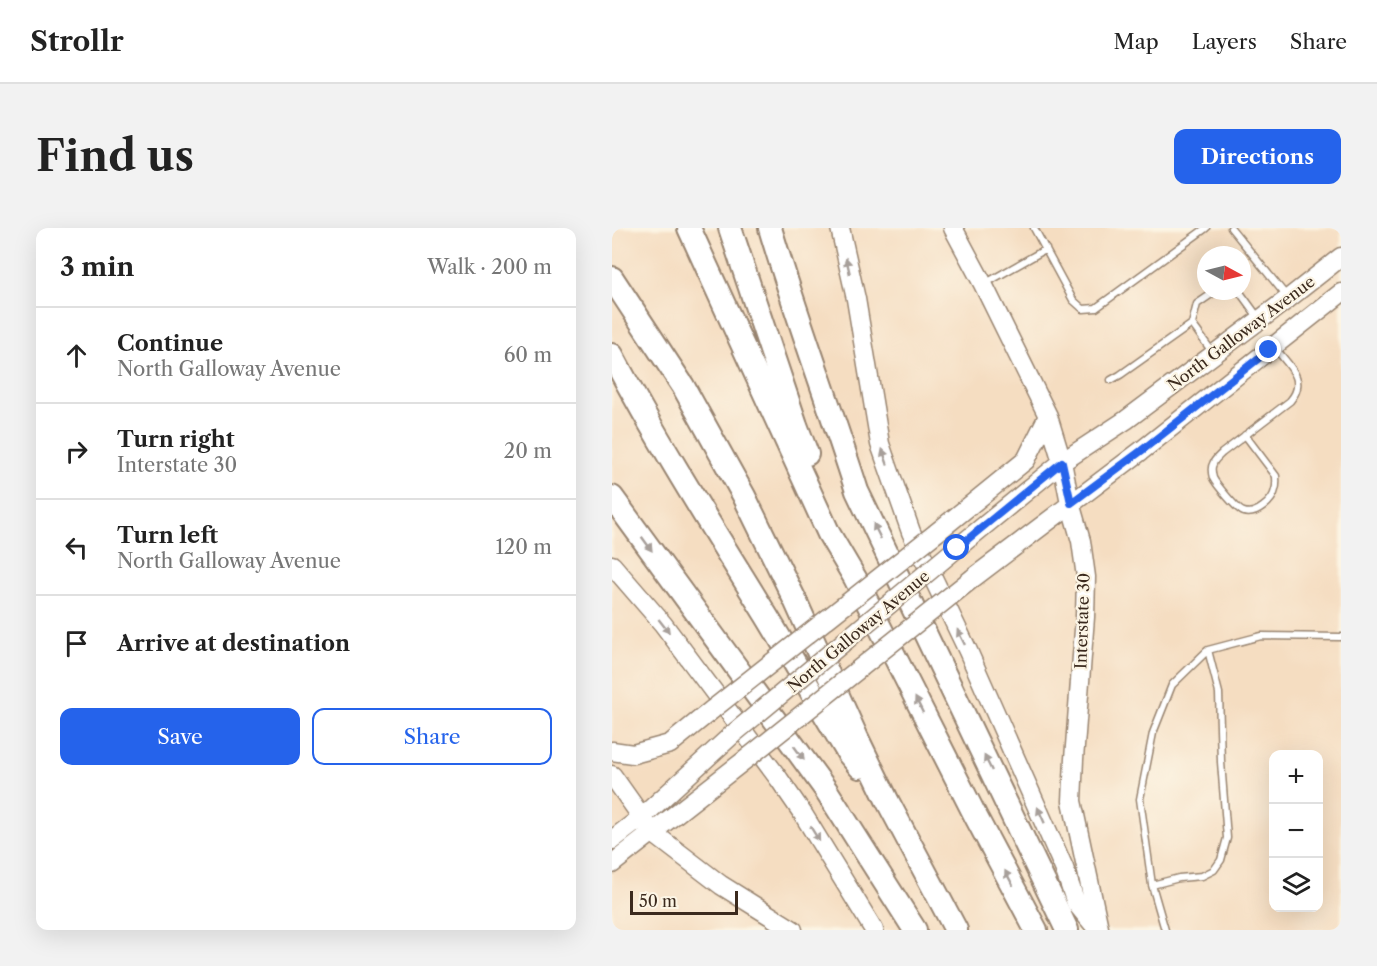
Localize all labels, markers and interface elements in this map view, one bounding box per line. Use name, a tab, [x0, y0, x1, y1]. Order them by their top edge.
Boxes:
text: Strollr	[30, 24, 124, 58]
text: Map	[1114, 29, 1159, 54]
text: Layers	[1192, 29, 1257, 54]
text: Share	[1290, 29, 1347, 54]
button: Directions	[1174, 129, 1341, 184]
text: Find us	[36, 130, 194, 182]
north arrow	[1197, 246, 1251, 300]
text: 3 min	[60, 251, 134, 283]
text: Walk · 200 m	[427, 255, 552, 279]
one-way arrow	[843, 257, 853, 275]
street label: North Galloway Avenue	[1163, 271, 1319, 395]
text: Continue	[117, 330, 223, 357]
route end	[1255, 336, 1281, 362]
icon: ahead	[60, 339, 93, 372]
text: 60 m	[504, 343, 552, 367]
text: North Galloway Avenue	[117, 357, 341, 381]
text: Turn right	[117, 426, 235, 453]
icon: right	[60, 435, 93, 468]
text: 20 m	[504, 439, 552, 463]
one-way arrow	[880, 448, 889, 466]
text: Interstate 30	[117, 453, 237, 477]
text: Turn left	[117, 522, 218, 549]
one-way arrow	[872, 522, 881, 539]
icon: left	[60, 531, 93, 564]
route start	[943, 534, 969, 560]
text: 120 m	[495, 535, 552, 559]
one-way arrow	[640, 537, 652, 552]
text: North Galloway Avenue	[117, 549, 341, 573]
street label: North Galloway Avenue	[783, 566, 933, 696]
street label: Interstate 30	[1070, 573, 1094, 669]
one-way arrow	[657, 618, 670, 634]
icon: arrive	[60, 627, 93, 660]
one-way arrow	[956, 628, 965, 645]
text: Arrive at destination	[117, 630, 350, 657]
one-way arrow	[915, 696, 925, 714]
button: Save	[60, 708, 300, 765]
button: Share	[312, 708, 552, 765]
one-way arrow	[793, 744, 805, 760]
map controls	[1269, 750, 1323, 912]
button: +	[1269, 750, 1323, 804]
one-way arrow	[984, 755, 993, 772]
button: −	[1269, 804, 1323, 858]
one-way arrow	[1036, 806, 1045, 823]
one-way arrow	[810, 826, 821, 843]
button: layers	[1269, 858, 1323, 912]
one-way arrow	[1004, 870, 1013, 887]
scale bar	[630, 888, 738, 916]
text: 50 m	[639, 891, 677, 911]

